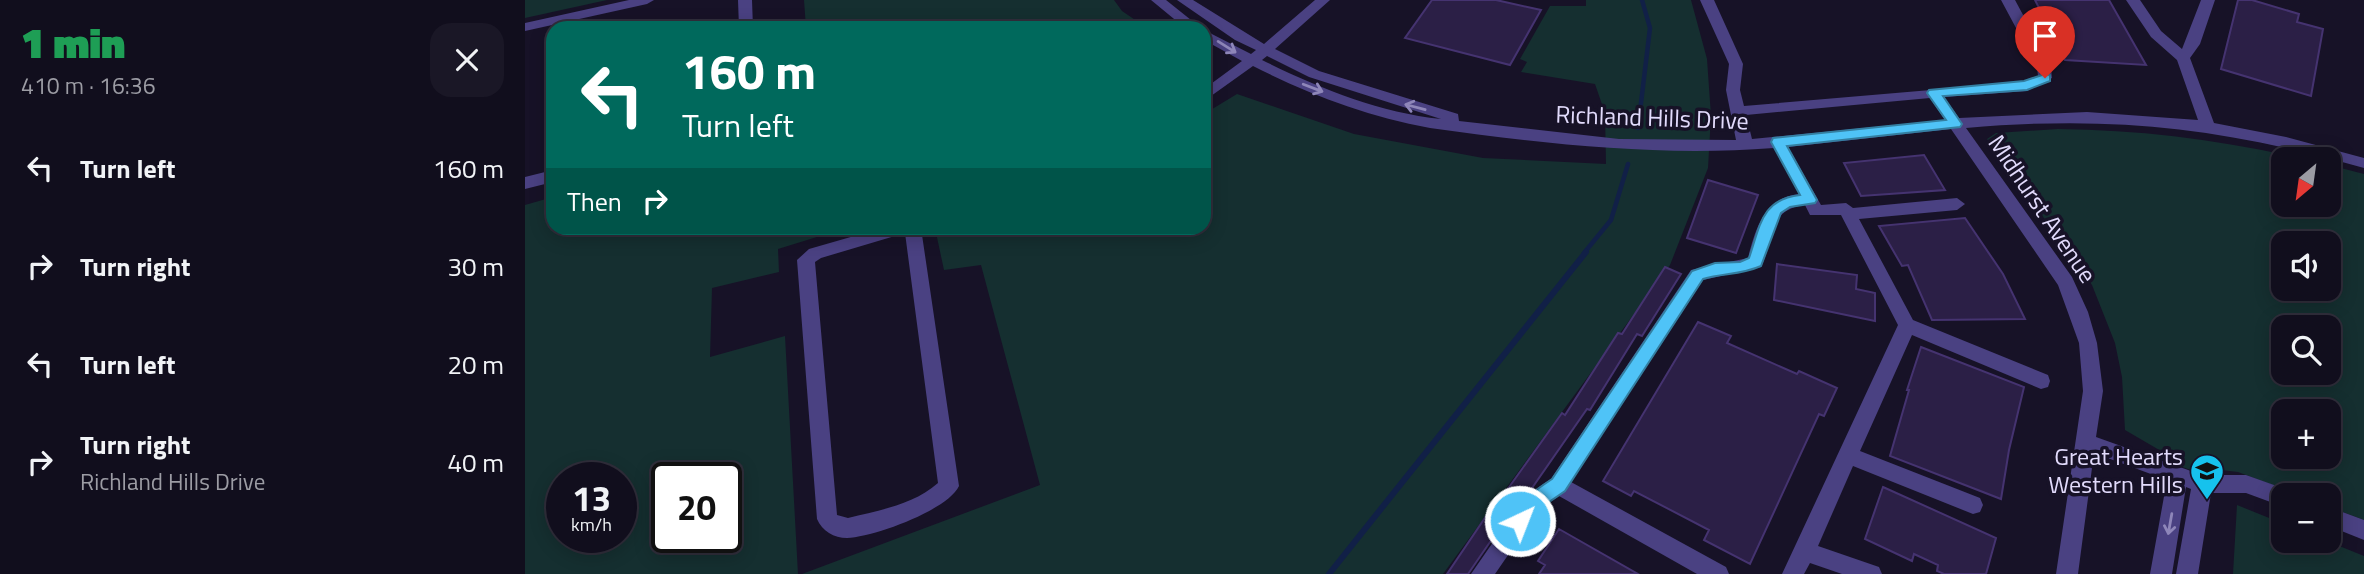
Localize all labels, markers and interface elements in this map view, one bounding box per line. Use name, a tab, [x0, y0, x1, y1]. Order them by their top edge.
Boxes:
pin	[2015, 6, 2075, 78]
text: 1 min	[21, 10, 125, 74]
icon: arrive	[2026, 17, 2064, 55]
button: close	[430, 23, 504, 97]
text: 160 m	[682, 33, 816, 108]
one-way arrow	[1217, 40, 1236, 55]
icon: left	[567, 49, 658, 140]
text: 410 m · 16:36	[21, 68, 156, 103]
one-way arrow	[1301, 83, 1323, 96]
street label: Richland Hills Drive	[1555, 96, 1749, 138]
one-way arrow	[1404, 99, 1426, 112]
text: Turn left	[682, 101, 794, 149]
street label: Midhurst Avenue	[1980, 127, 2106, 290]
north arrow	[2271, 147, 2341, 217]
map controls	[2271, 147, 2341, 553]
icon: left	[21, 149, 59, 187]
text: Turn left	[80, 149, 175, 188]
text: 160 m	[433, 149, 504, 188]
text: Then	[567, 182, 622, 221]
icon: right	[636, 182, 674, 220]
button: sound	[2271, 231, 2341, 301]
icon: right	[21, 247, 59, 285]
text: Turn right	[80, 247, 191, 286]
text: 30 m	[447, 247, 504, 286]
button: search	[2271, 315, 2341, 385]
icon: left	[21, 345, 59, 383]
text: Turn left	[80, 345, 175, 384]
text: 20 m	[447, 345, 504, 384]
button: +	[2271, 399, 2341, 469]
text: Turn right	[80, 425, 191, 464]
place label: Great Hearts Western Hills	[2048, 438, 2183, 502]
icon: right	[21, 443, 59, 481]
text: 40 m	[447, 443, 504, 482]
school or university icon: Great Hearts Western Hills	[2188, 452, 2226, 501]
speed limit sign: 20	[651, 462, 742, 553]
text: Richland Hills Drive	[80, 464, 265, 499]
text: 13	[572, 471, 611, 525]
button: −	[2271, 483, 2341, 553]
position arrow	[1483, 484, 1557, 558]
text: km/h	[571, 511, 612, 538]
one-way arrow	[2163, 513, 2176, 535]

